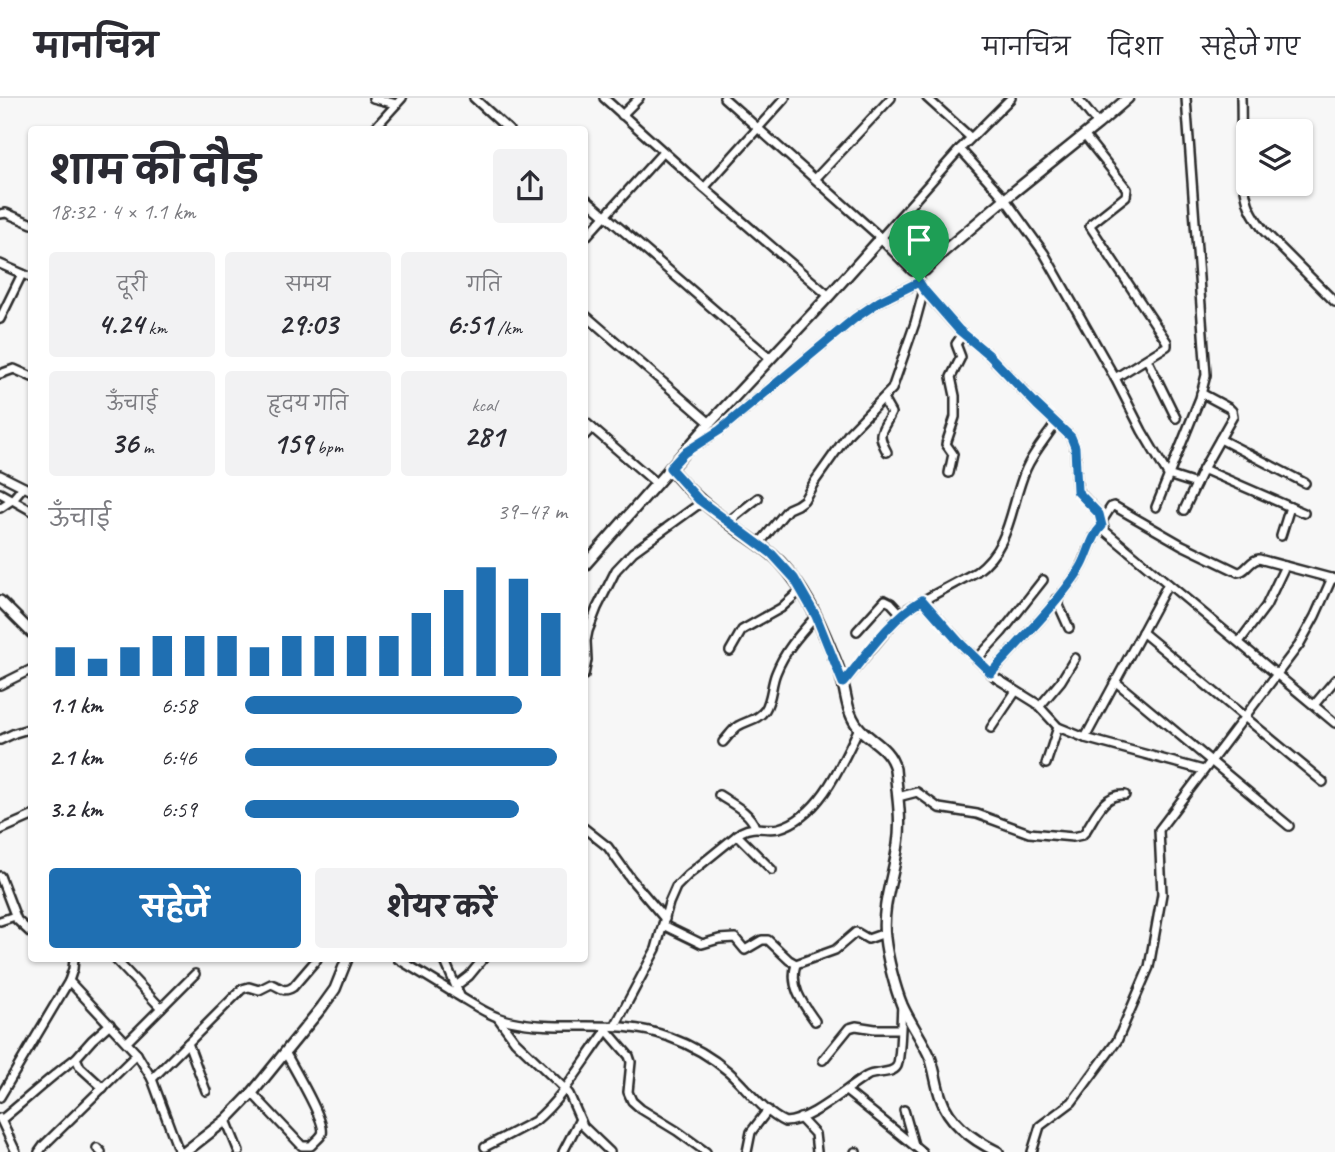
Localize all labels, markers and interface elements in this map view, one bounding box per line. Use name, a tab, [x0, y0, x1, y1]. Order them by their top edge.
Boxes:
text: मानचित्र	[35, 25, 158, 67]
text: मानचित्र	[982, 32, 1070, 62]
text: दिशा	[1108, 32, 1163, 62]
text: सहेजे गए	[1201, 32, 1300, 62]
map controls	[1236, 119, 1313, 196]
button: layers	[1236, 119, 1313, 196]
text: शाम की दौड़	[49, 147, 260, 194]
button: share	[493, 149, 567, 223]
text: 18:32 · 4 × 1.1 km	[49, 197, 195, 226]
pin	[889, 210, 949, 282]
icon: arrive	[900, 221, 938, 259]
text: दूरी	[117, 273, 147, 297]
text: समय	[285, 273, 331, 297]
text: गति	[467, 273, 501, 297]
text: 4.24	[97, 305, 144, 343]
text: 29:03	[278, 305, 338, 343]
text: 6:51	[446, 305, 493, 343]
text: km	[144, 316, 167, 340]
text: /km	[493, 316, 522, 340]
text: ऊँचाई	[107, 392, 157, 416]
text: हृदय गति	[268, 392, 348, 416]
text: kcal	[471, 393, 497, 417]
text: 281	[464, 417, 504, 455]
text: 36	[111, 424, 138, 462]
text: 159	[273, 424, 312, 462]
text: m	[138, 435, 153, 459]
text: bpm	[312, 435, 343, 459]
text: 39–47 m	[497, 497, 567, 526]
text: ऊँचाई	[49, 504, 111, 533]
text: 1.1 km	[49, 691, 103, 720]
text: 6:58	[161, 691, 197, 720]
text: 2.1 km	[49, 743, 103, 772]
text: 6:46	[161, 743, 197, 772]
text: 3.2 km	[49, 795, 103, 824]
text: 6:59	[161, 795, 197, 824]
button: सहेजें	[49, 868, 301, 948]
button: शेयर करें	[315, 868, 567, 948]

